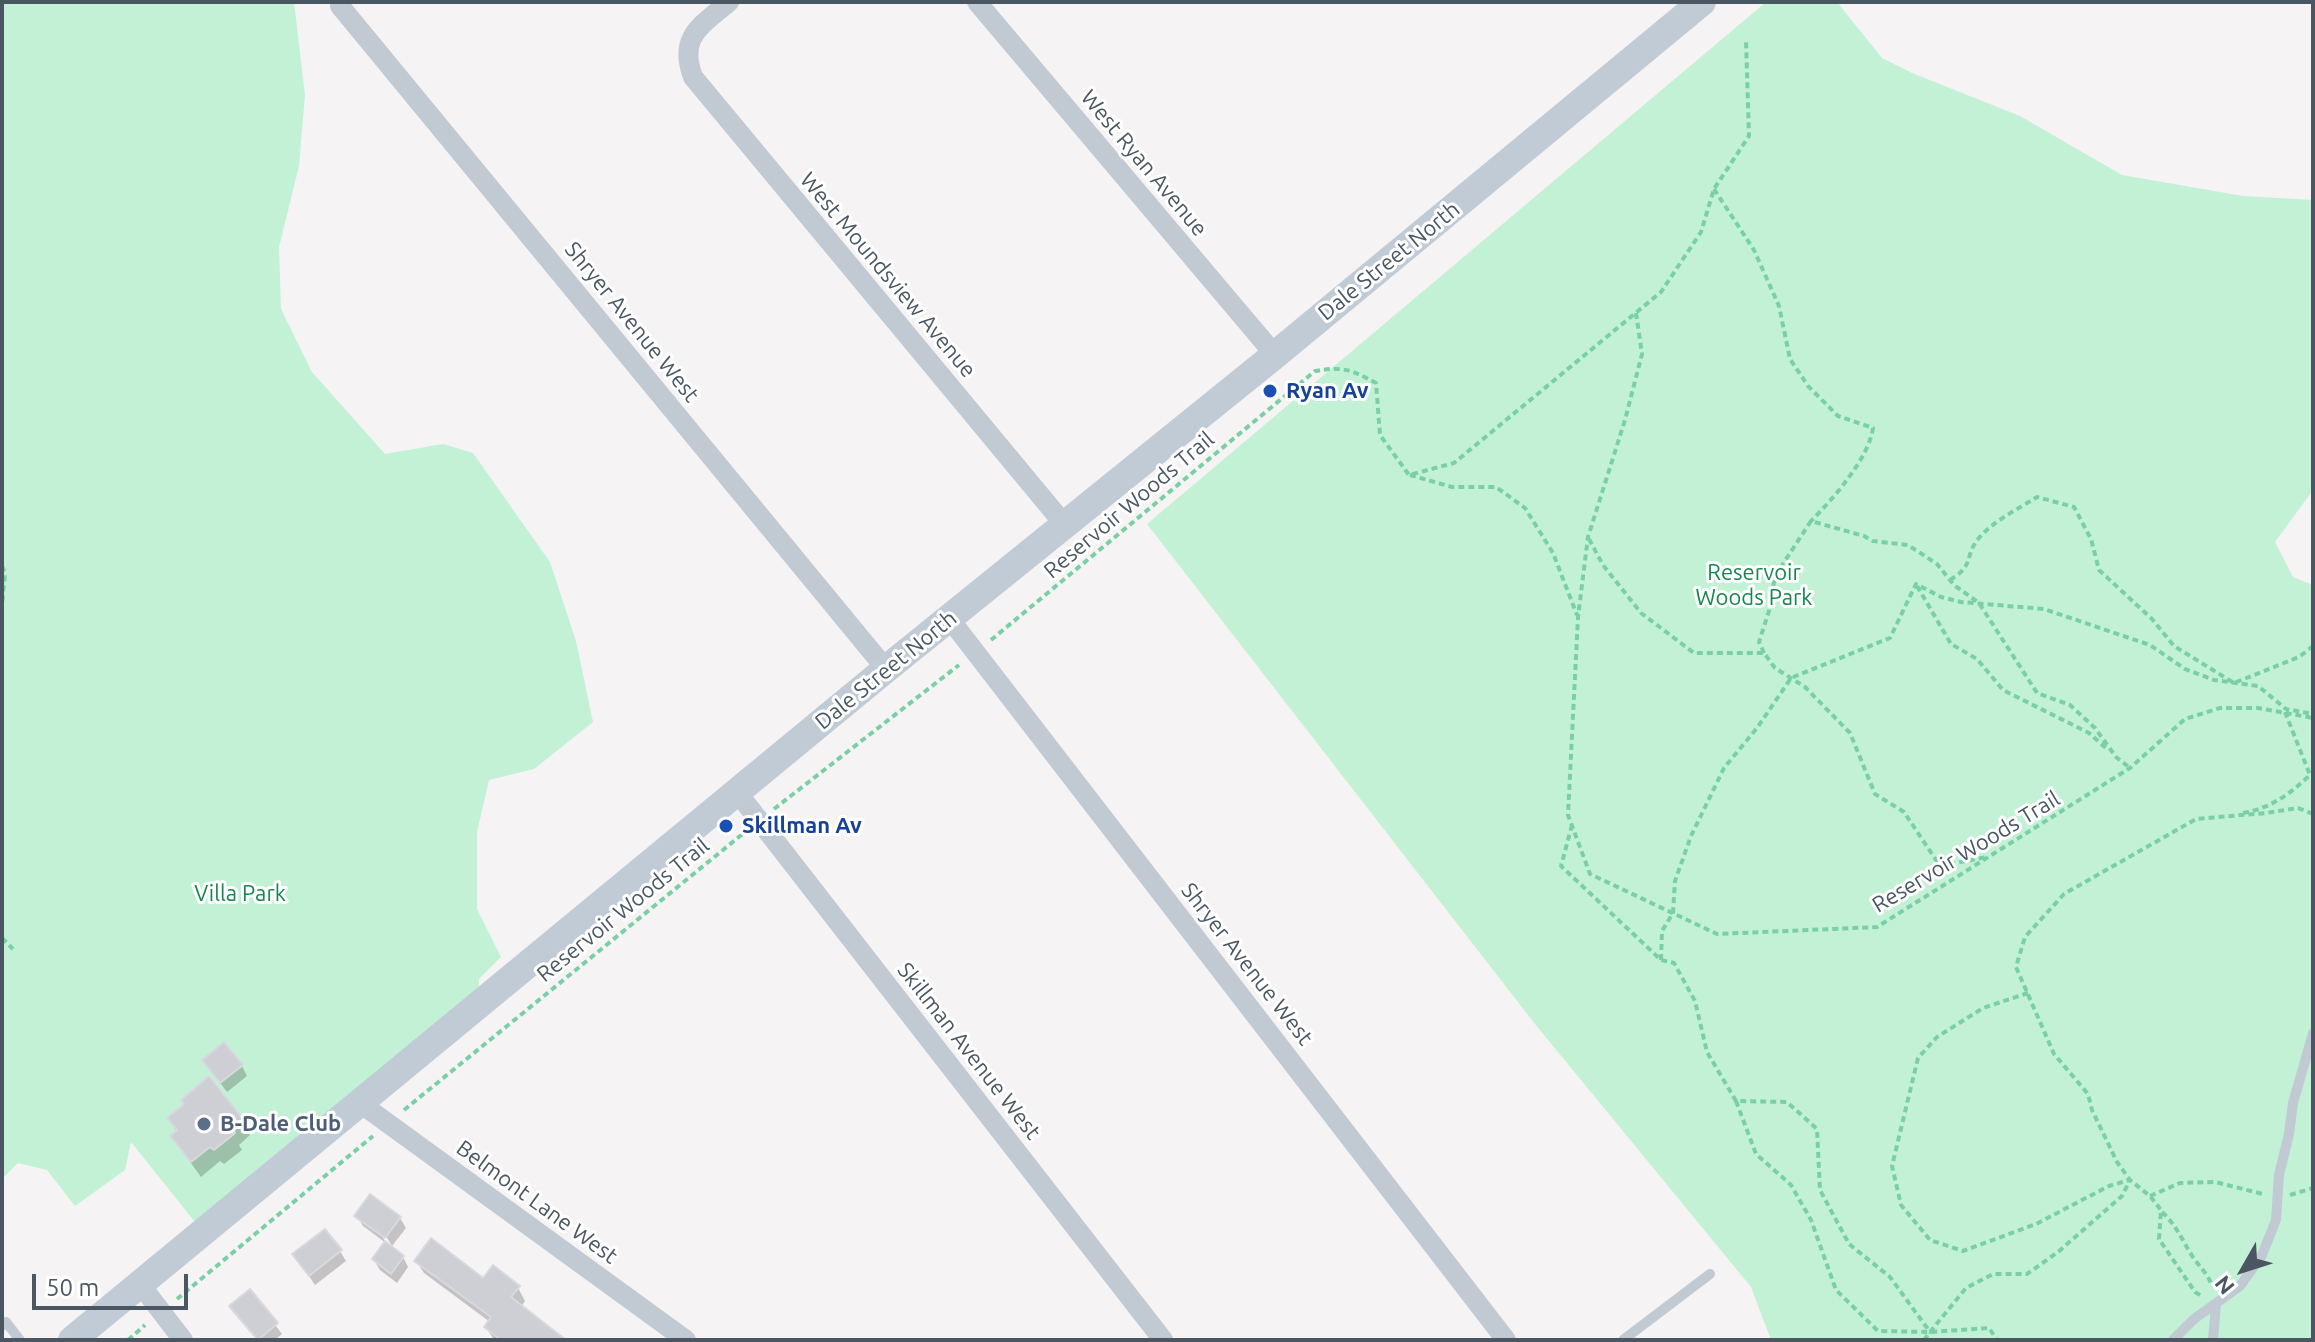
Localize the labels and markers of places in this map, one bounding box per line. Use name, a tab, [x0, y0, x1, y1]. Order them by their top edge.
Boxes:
place label: Ryan Av	[1286, 378, 1369, 404]
marker: Ryan Av	[1261, 382, 1279, 400]
place label: Skillman Av	[742, 813, 862, 839]
marker: Skillman Av	[717, 817, 735, 835]
place label: B-Dale Club	[220, 1111, 341, 1137]
marker: B-Dale Club	[195, 1115, 213, 1133]

